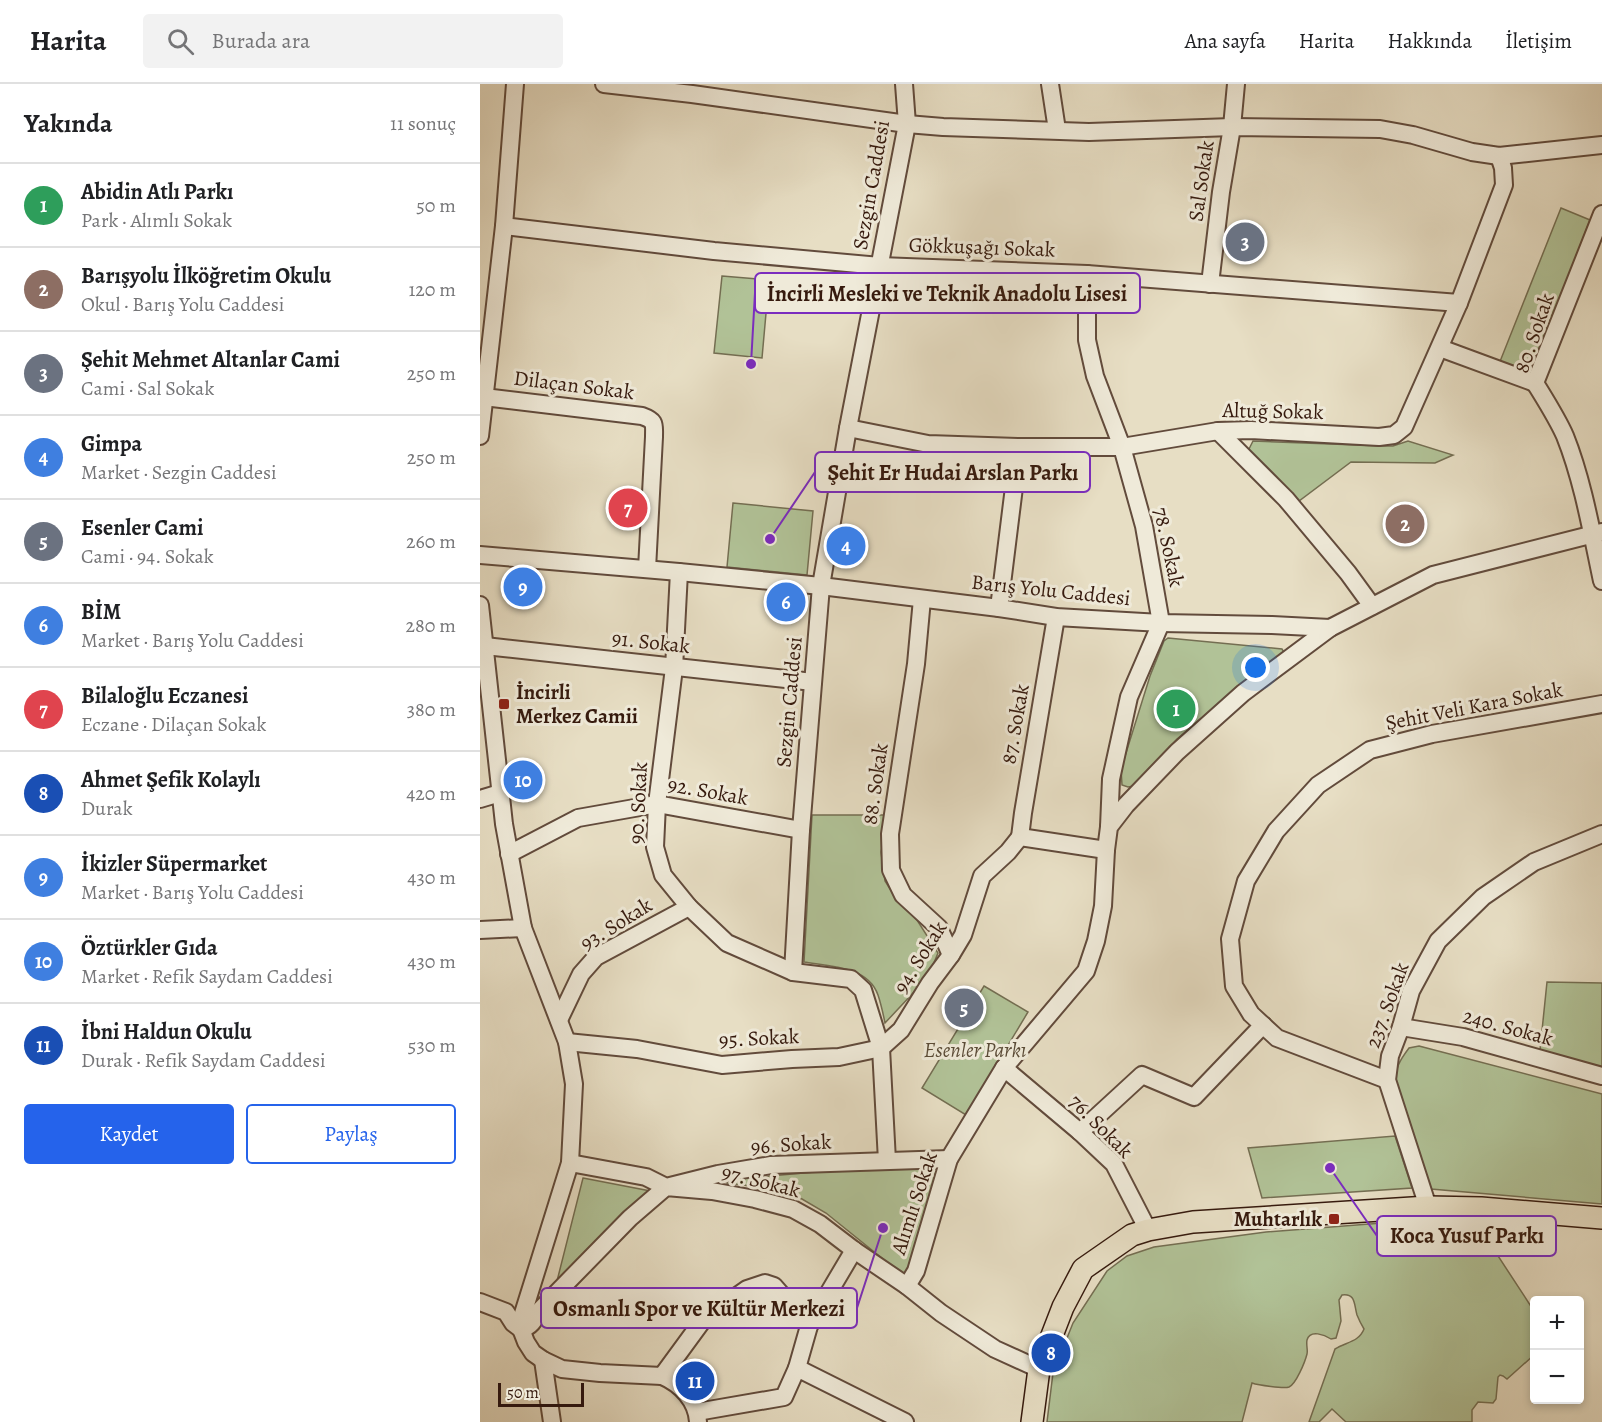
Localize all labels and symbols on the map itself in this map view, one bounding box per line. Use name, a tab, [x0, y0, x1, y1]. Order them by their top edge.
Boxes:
street label: Sezgin Caddesi	[846, 118, 896, 252]
street label: Sal Sokak	[1181, 138, 1221, 223]
pin: 3	[1226, 220, 1264, 264]
street label: Gökkuşağı Sokak	[908, 230, 1056, 264]
callout: İncirli Mesleki ve Teknik Anadolu Lisesi	[755, 273, 1140, 313]
text: İncirli Mesleki ve Teknik Anadolu Lisesi	[767, 279, 1127, 309]
street label: 80. Sokak	[1507, 289, 1561, 377]
street label: Dilaçan Sokak	[512, 364, 636, 406]
street label: Altuğ Sokak	[1221, 396, 1324, 426]
callout: Şehit Er Hudai Arslan Parkı	[815, 452, 1090, 492]
text: Şehit Er Hudai Arslan Parkı	[828, 458, 1078, 488]
pin: 7	[608, 486, 648, 530]
pin: 2	[1386, 502, 1424, 546]
street label: 78. Sokak	[1147, 505, 1191, 590]
pin: 4	[826, 524, 866, 568]
pin: 9	[504, 564, 543, 610]
street label: Barış Yolu Caddesi	[970, 568, 1132, 612]
pin: 6	[766, 580, 806, 624]
street label: 91. Sokak	[611, 624, 692, 660]
street label: Sezgin Caddesi	[769, 635, 809, 769]
your location	[1241, 653, 1270, 682]
street label: Şehit Veli Kara Sokak	[1383, 675, 1566, 737]
place label: İncirli Merkez Camii	[516, 678, 638, 730]
street label: 87. Sokak	[994, 681, 1036, 766]
pin: 1	[1156, 686, 1196, 732]
marker: İncirli Merkez Camii	[497, 697, 511, 711]
street label: 88. Sokak	[855, 741, 895, 827]
pin: 10	[504, 758, 543, 802]
street label: 90. Sokak	[622, 761, 654, 845]
street label: 92. Sokak	[666, 770, 751, 812]
street label: 93. Sokak	[575, 891, 658, 957]
street label: 94. Sokak	[887, 915, 954, 999]
street label: 237. Sokak	[1359, 958, 1416, 1052]
pin: 5	[944, 986, 984, 1030]
street label: 240. Sokak	[1460, 1002, 1557, 1053]
street label: 95. Sokak	[718, 1022, 800, 1054]
park label: Esenler Parkı	[924, 1036, 1026, 1064]
street label: 76. Sokak	[1063, 1088, 1140, 1165]
street label: 96. Sokak	[750, 1127, 833, 1161]
street label: Alımlı Sokak	[884, 1147, 944, 1259]
street label: 97. Sokak	[719, 1158, 804, 1204]
place label: Muhtarlık	[1234, 1205, 1322, 1233]
marker: Muhtarlık	[1327, 1212, 1341, 1226]
callout: Koca Yusuf Parkı	[1377, 1216, 1556, 1256]
text: Koca Yusuf Parkı	[1390, 1221, 1544, 1251]
callout: Osmanlı Spor ve Kültür Merkezi	[541, 1288, 857, 1328]
text: Osmanlı Spor ve Kültür Merkezi	[553, 1294, 845, 1324]
pin: 8	[1032, 1330, 1070, 1376]
pin: 11	[676, 1358, 714, 1404]
scale bar	[498, 1380, 584, 1408]

